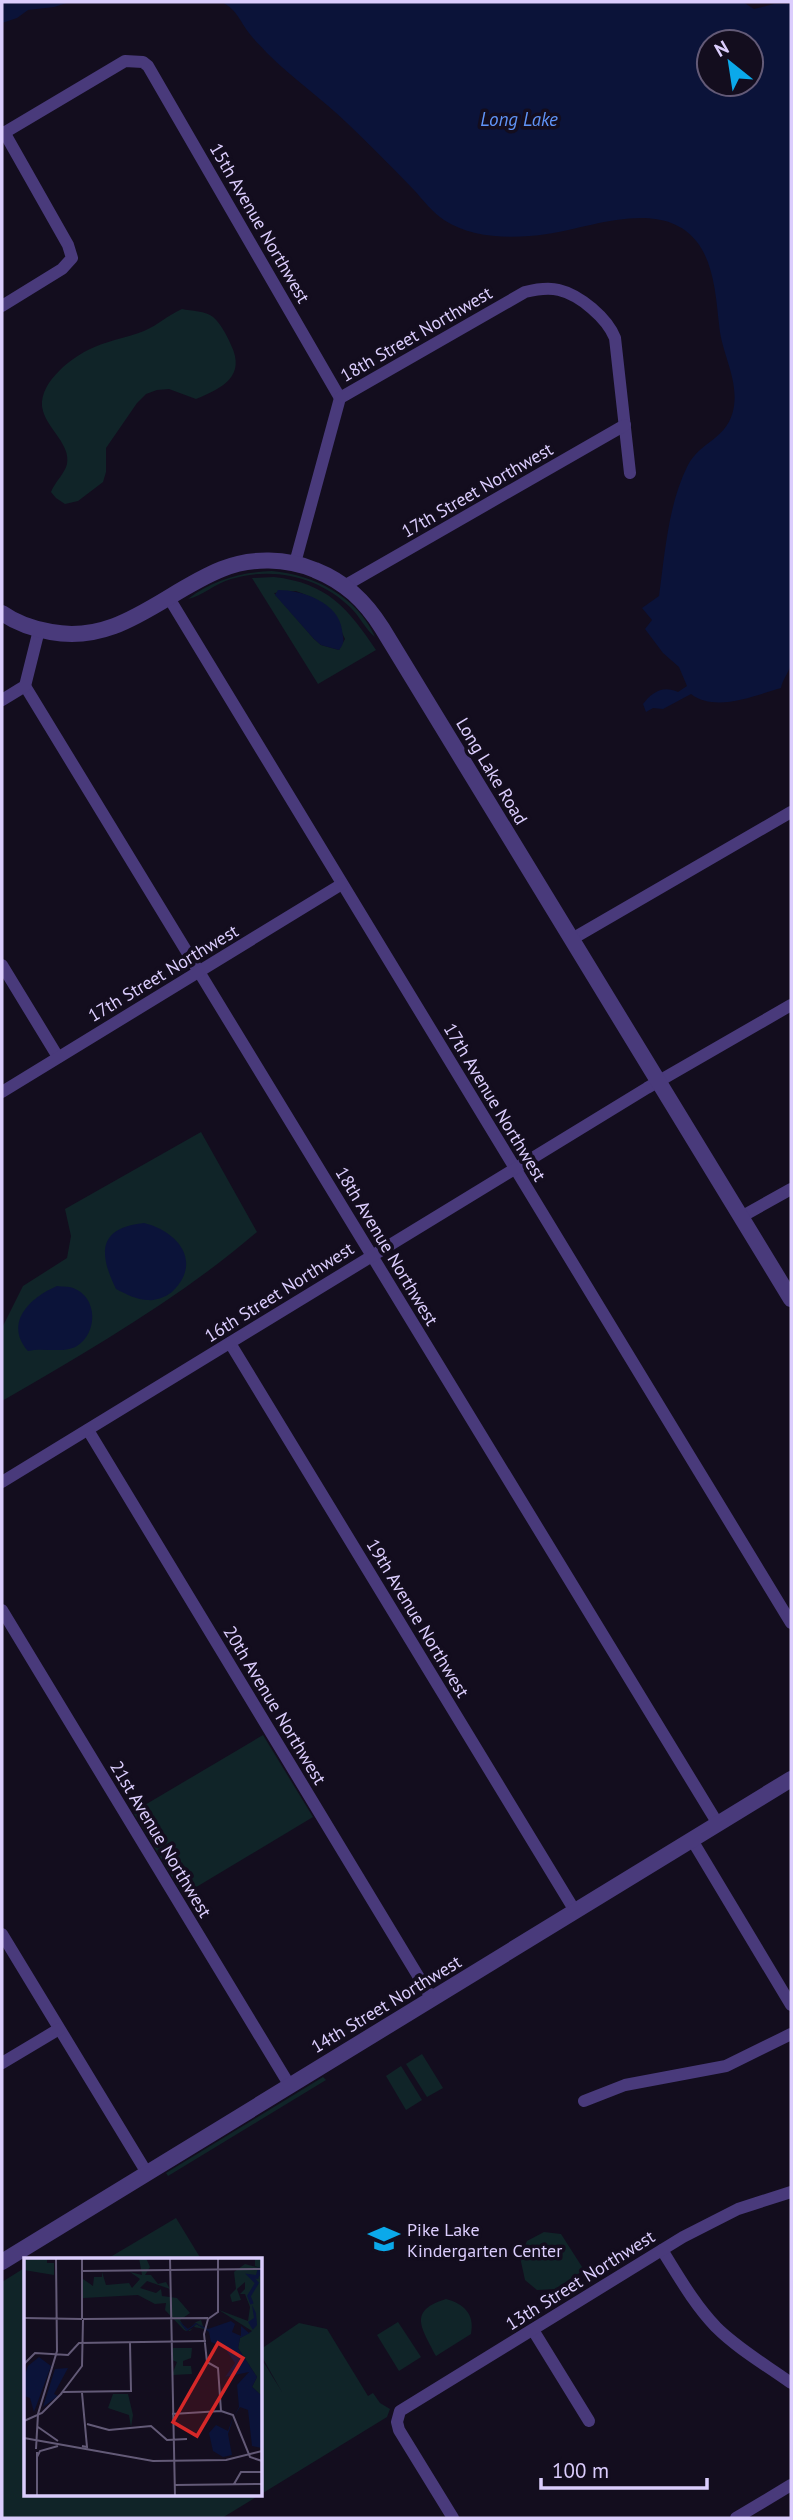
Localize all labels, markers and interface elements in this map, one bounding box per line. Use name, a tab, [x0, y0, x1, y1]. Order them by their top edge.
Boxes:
north arrow	[695, 28, 765, 98]
text: N	[710, 35, 733, 62]
water label: Long Lake	[480, 107, 558, 131]
street label: 15th Avenue Northwest	[205, 139, 315, 307]
street label: 18th Street Northwest	[336, 281, 496, 387]
street label: 17th Street Northwest	[397, 437, 557, 543]
street label: Long Lake Road	[451, 713, 533, 829]
street label: 17th Street Northwest	[84, 919, 242, 1027]
street label: 17th Avenue Northwest	[439, 1019, 551, 1185]
street label: 18th Avenue Northwest	[331, 1162, 443, 1330]
street label: 16th Street Northwest	[200, 1237, 358, 1347]
street label: 19th Avenue Northwest	[362, 1534, 474, 1702]
street label: 20th Avenue Northwest	[219, 1621, 331, 1789]
street label: 21st Avenue Northwest	[105, 1756, 217, 1922]
street label: 14th Street Northwest	[307, 1950, 465, 2058]
place label: Pike Lake Kindergarten Center	[407, 2218, 562, 2262]
school or university icon: Pike Lake Kindergarten Center	[367, 2222, 401, 2256]
street label: 13th Street Northwest	[501, 2225, 659, 2335]
inset map	[24, 2258, 262, 2496]
scale bar	[541, 2446, 707, 2490]
text: 100 m	[552, 2457, 609, 2484]

